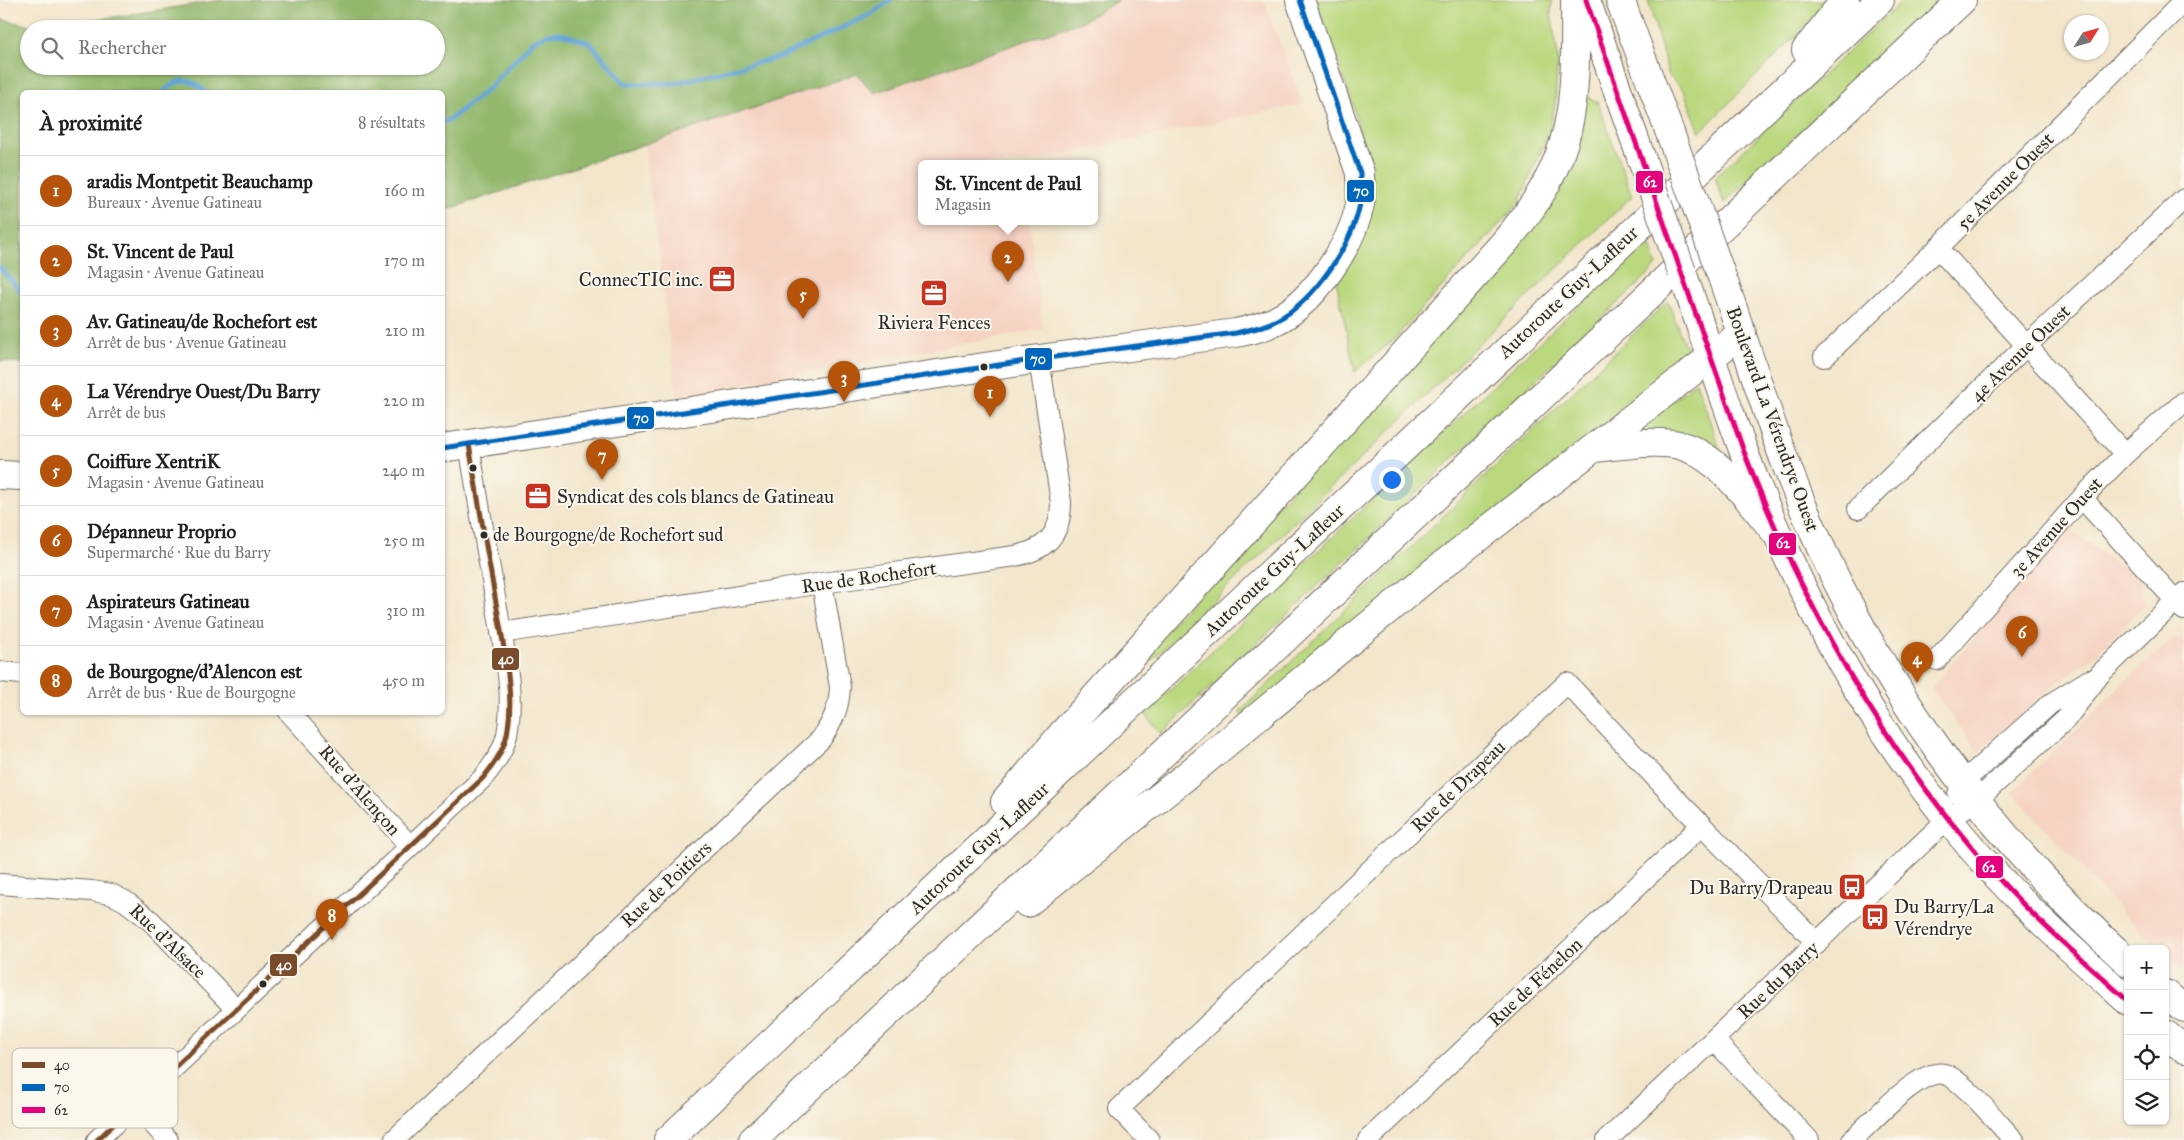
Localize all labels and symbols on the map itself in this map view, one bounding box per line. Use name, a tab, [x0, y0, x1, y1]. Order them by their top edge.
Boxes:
north arrow	[2064, 15, 2109, 60]
street label: 5e Avenue Ouest	[1952, 127, 2059, 234]
line badge: 62	[1635, 170, 1664, 194]
text: 62	[1643, 174, 1658, 191]
line badge: 70	[1346, 179, 1375, 203]
text: 70	[1353, 183, 1369, 200]
street label: Autoroute Guy-Lafleur	[1492, 221, 1643, 364]
pin: 2	[992, 241, 1024, 282]
office icon: ConnecTIC inc.	[707, 264, 737, 294]
place label: ConnecTIC inc.	[579, 268, 703, 291]
pin: 5	[787, 278, 819, 319]
office icon: Riviera Fences	[919, 278, 949, 308]
street label: 4e Avenue Ouest	[1965, 299, 2075, 406]
street label: Boulevard La Vérendrye Ouest	[1722, 303, 1825, 535]
place label: Riviera Fences	[878, 311, 991, 334]
line badge: 70	[1024, 347, 1053, 371]
text: 70	[1030, 351, 1046, 368]
pin: 3	[828, 361, 860, 402]
unlabelled marker	[979, 362, 989, 372]
pin: 1	[974, 376, 1006, 417]
line badge: 70	[626, 406, 655, 430]
text: 70	[633, 410, 649, 427]
pin: 7	[586, 439, 618, 480]
unlabelled marker	[468, 463, 478, 473]
your location	[1379, 467, 1405, 493]
street label: 3e Avenue Ouest	[2005, 472, 2107, 582]
office icon: Syndicat des cols blancs de Gatineau	[523, 481, 553, 511]
place label: Syndicat des cols blancs de Gatineau	[557, 485, 834, 508]
street label: Autoroute Guy-Lafleur	[1198, 499, 1349, 642]
place label: de Bourgogne/de Rochefort sud	[493, 524, 723, 547]
marker: de Bourgogne/de Rochefort sud	[479, 530, 489, 540]
line badge: 62	[1768, 532, 1797, 556]
text: 62	[1776, 535, 1791, 552]
street label: Rue de Rochefort	[800, 556, 938, 598]
pin: 6	[2006, 616, 2038, 657]
pin: 4	[1901, 642, 1933, 683]
line badge: 40	[491, 647, 520, 671]
text: 40	[498, 651, 514, 669]
street label: Rue de Drapeau	[1406, 735, 1510, 837]
street label: Rue d'Alençon	[314, 740, 406, 840]
street label: Autoroute Guy-Lafleur	[903, 777, 1054, 920]
street label: Rue de Poitiers	[616, 836, 716, 932]
line badge: 62	[1975, 855, 2004, 879]
text: 62	[1982, 859, 1997, 876]
bus stop icon: Du Barry/Drapeau	[1837, 872, 1867, 902]
place label: Du Barry/Drapeau	[1689, 876, 1833, 899]
place label: Du Barry/La Vérendrye	[1893, 895, 1995, 940]
street label: Rue d'Alsace	[125, 899, 211, 983]
pin: 8	[316, 899, 348, 940]
bus stop icon: Du Barry/La Vérendrye	[1860, 902, 1890, 932]
street label: Rue de Fénelon	[1483, 933, 1587, 1031]
street label: Rue du Barry	[1733, 936, 1824, 1023]
line badge: 40	[269, 953, 298, 977]
text: 40	[276, 957, 292, 975]
unlabelled marker	[258, 979, 268, 989]
legend	[12, 1048, 178, 1128]
text: 40	[54, 1057, 70, 1074]
text: 70	[54, 1079, 70, 1096]
text: 62	[54, 1102, 68, 1119]

